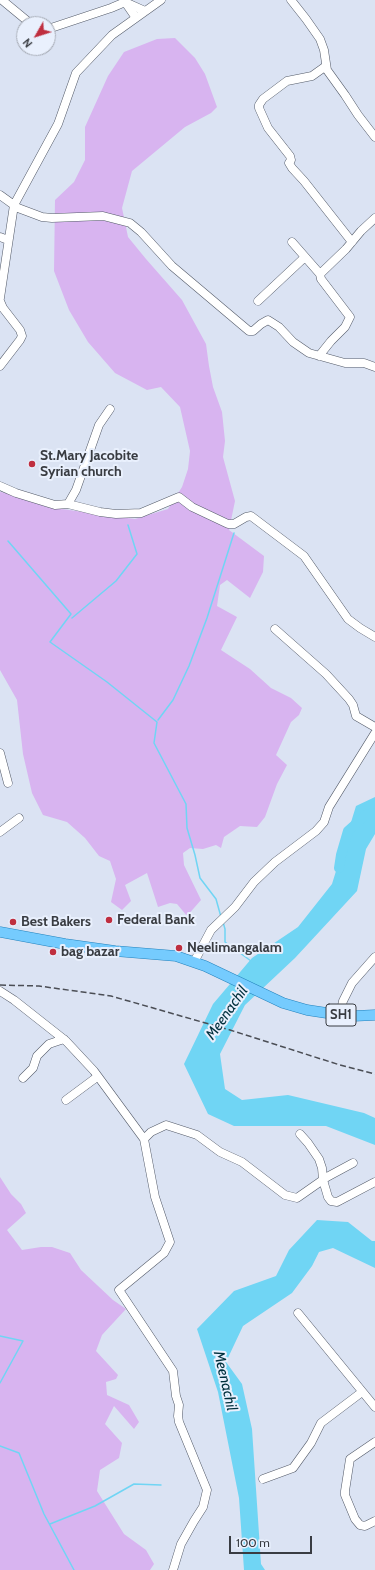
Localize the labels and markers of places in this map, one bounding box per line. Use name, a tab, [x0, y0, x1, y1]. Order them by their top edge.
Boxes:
place label: St.Mary Jacobite Syrian church	[40, 448, 138, 480]
marker: St.Mary Jacobite Syrian church	[27, 459, 37, 469]
place label: Federal Bank	[117, 912, 195, 928]
place label: Best Bakers	[21, 914, 91, 930]
marker: Federal Bank	[104, 915, 114, 925]
marker: Best Bakers	[8, 917, 18, 927]
place label: Neelimangalam	[187, 940, 282, 956]
marker: Neelimangalam	[174, 943, 184, 953]
place label: bag bazar	[61, 944, 119, 960]
marker: bag bazar	[48, 947, 58, 957]

